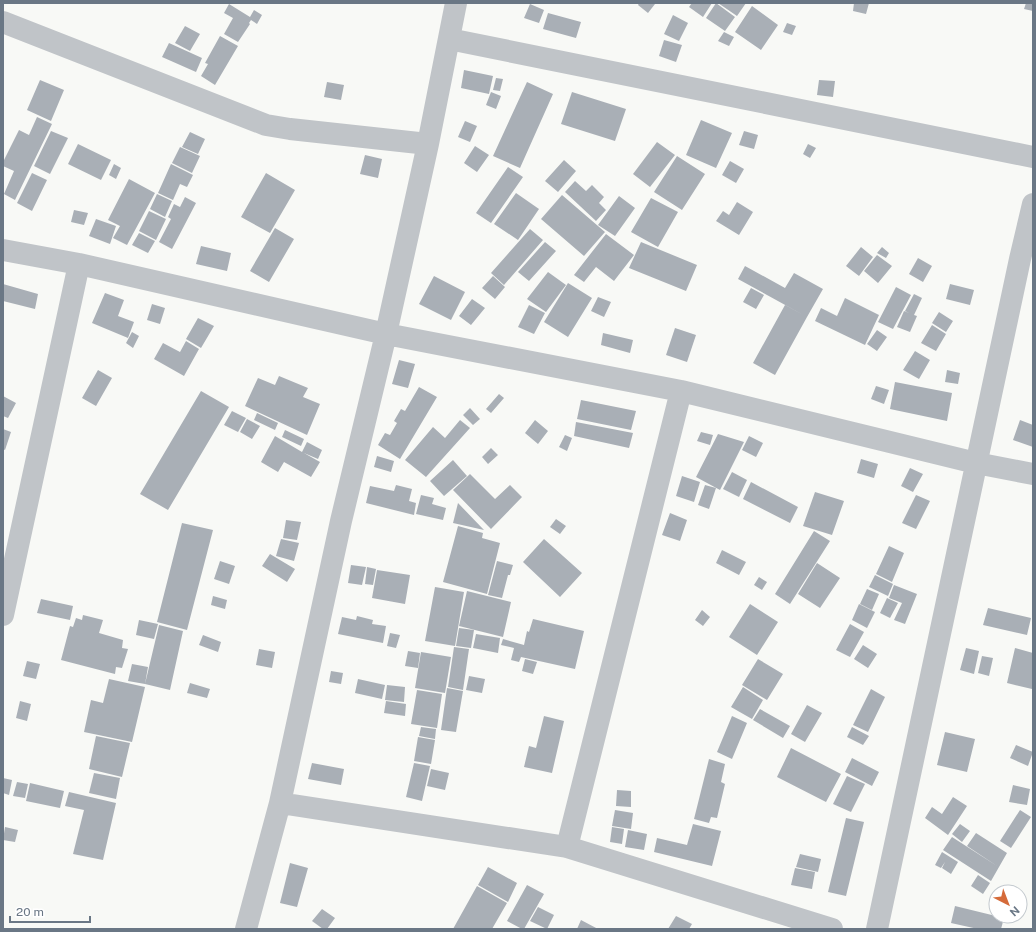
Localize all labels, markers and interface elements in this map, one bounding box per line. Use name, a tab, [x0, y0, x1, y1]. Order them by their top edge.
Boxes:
north arrow	[988, 884, 1028, 924]
scale bar	[10, 898, 90, 924]
text: N	[1007, 904, 1022, 919]
text: 20 m	[16, 905, 44, 919]

